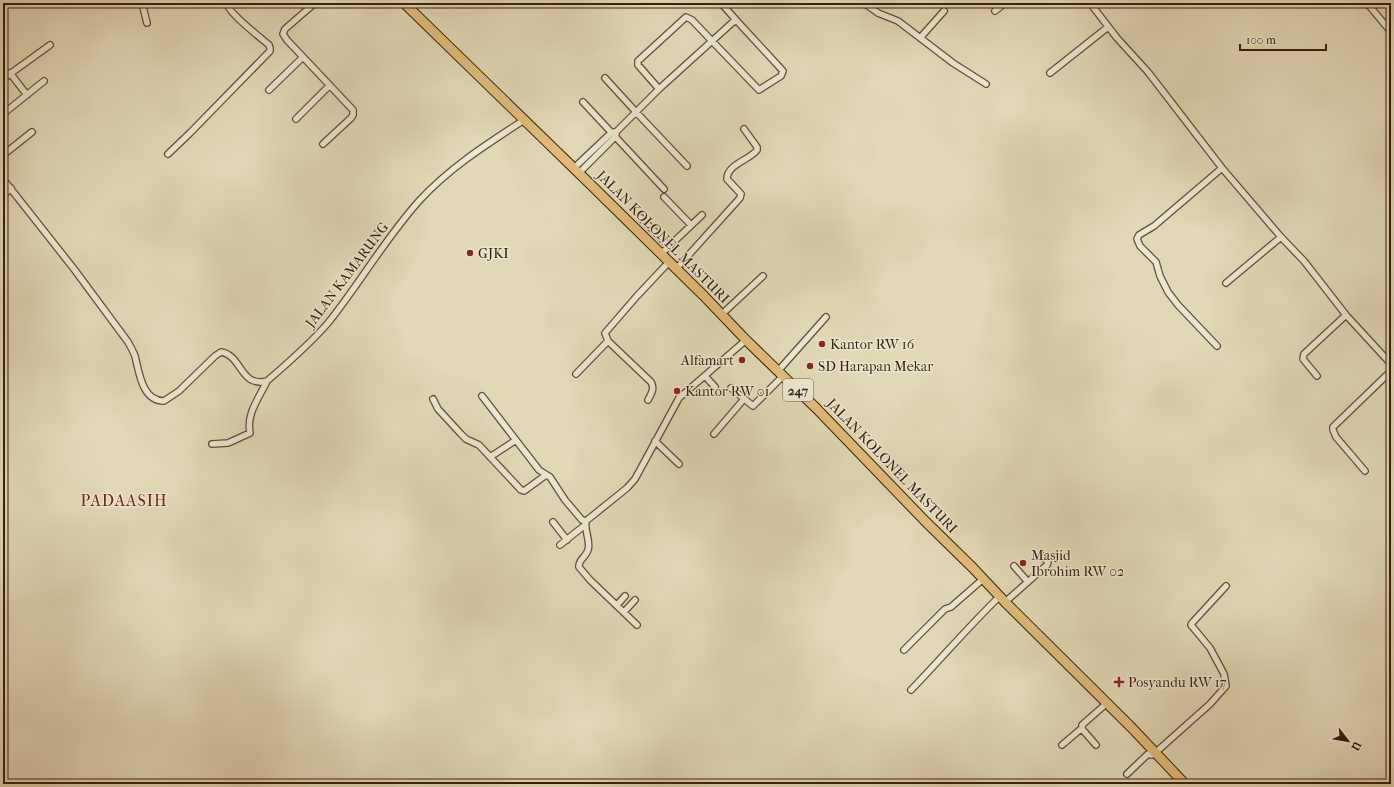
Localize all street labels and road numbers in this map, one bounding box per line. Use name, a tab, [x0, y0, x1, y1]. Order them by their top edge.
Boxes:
street label: JALAN KOLONEL MASTURI	[592, 166, 733, 307]
street label: JALAN KAMARUNG	[301, 219, 392, 332]
road number: 247	[783, 379, 813, 401]
street label: JALAN KOLONEL MASTURI	[822, 394, 961, 537]

